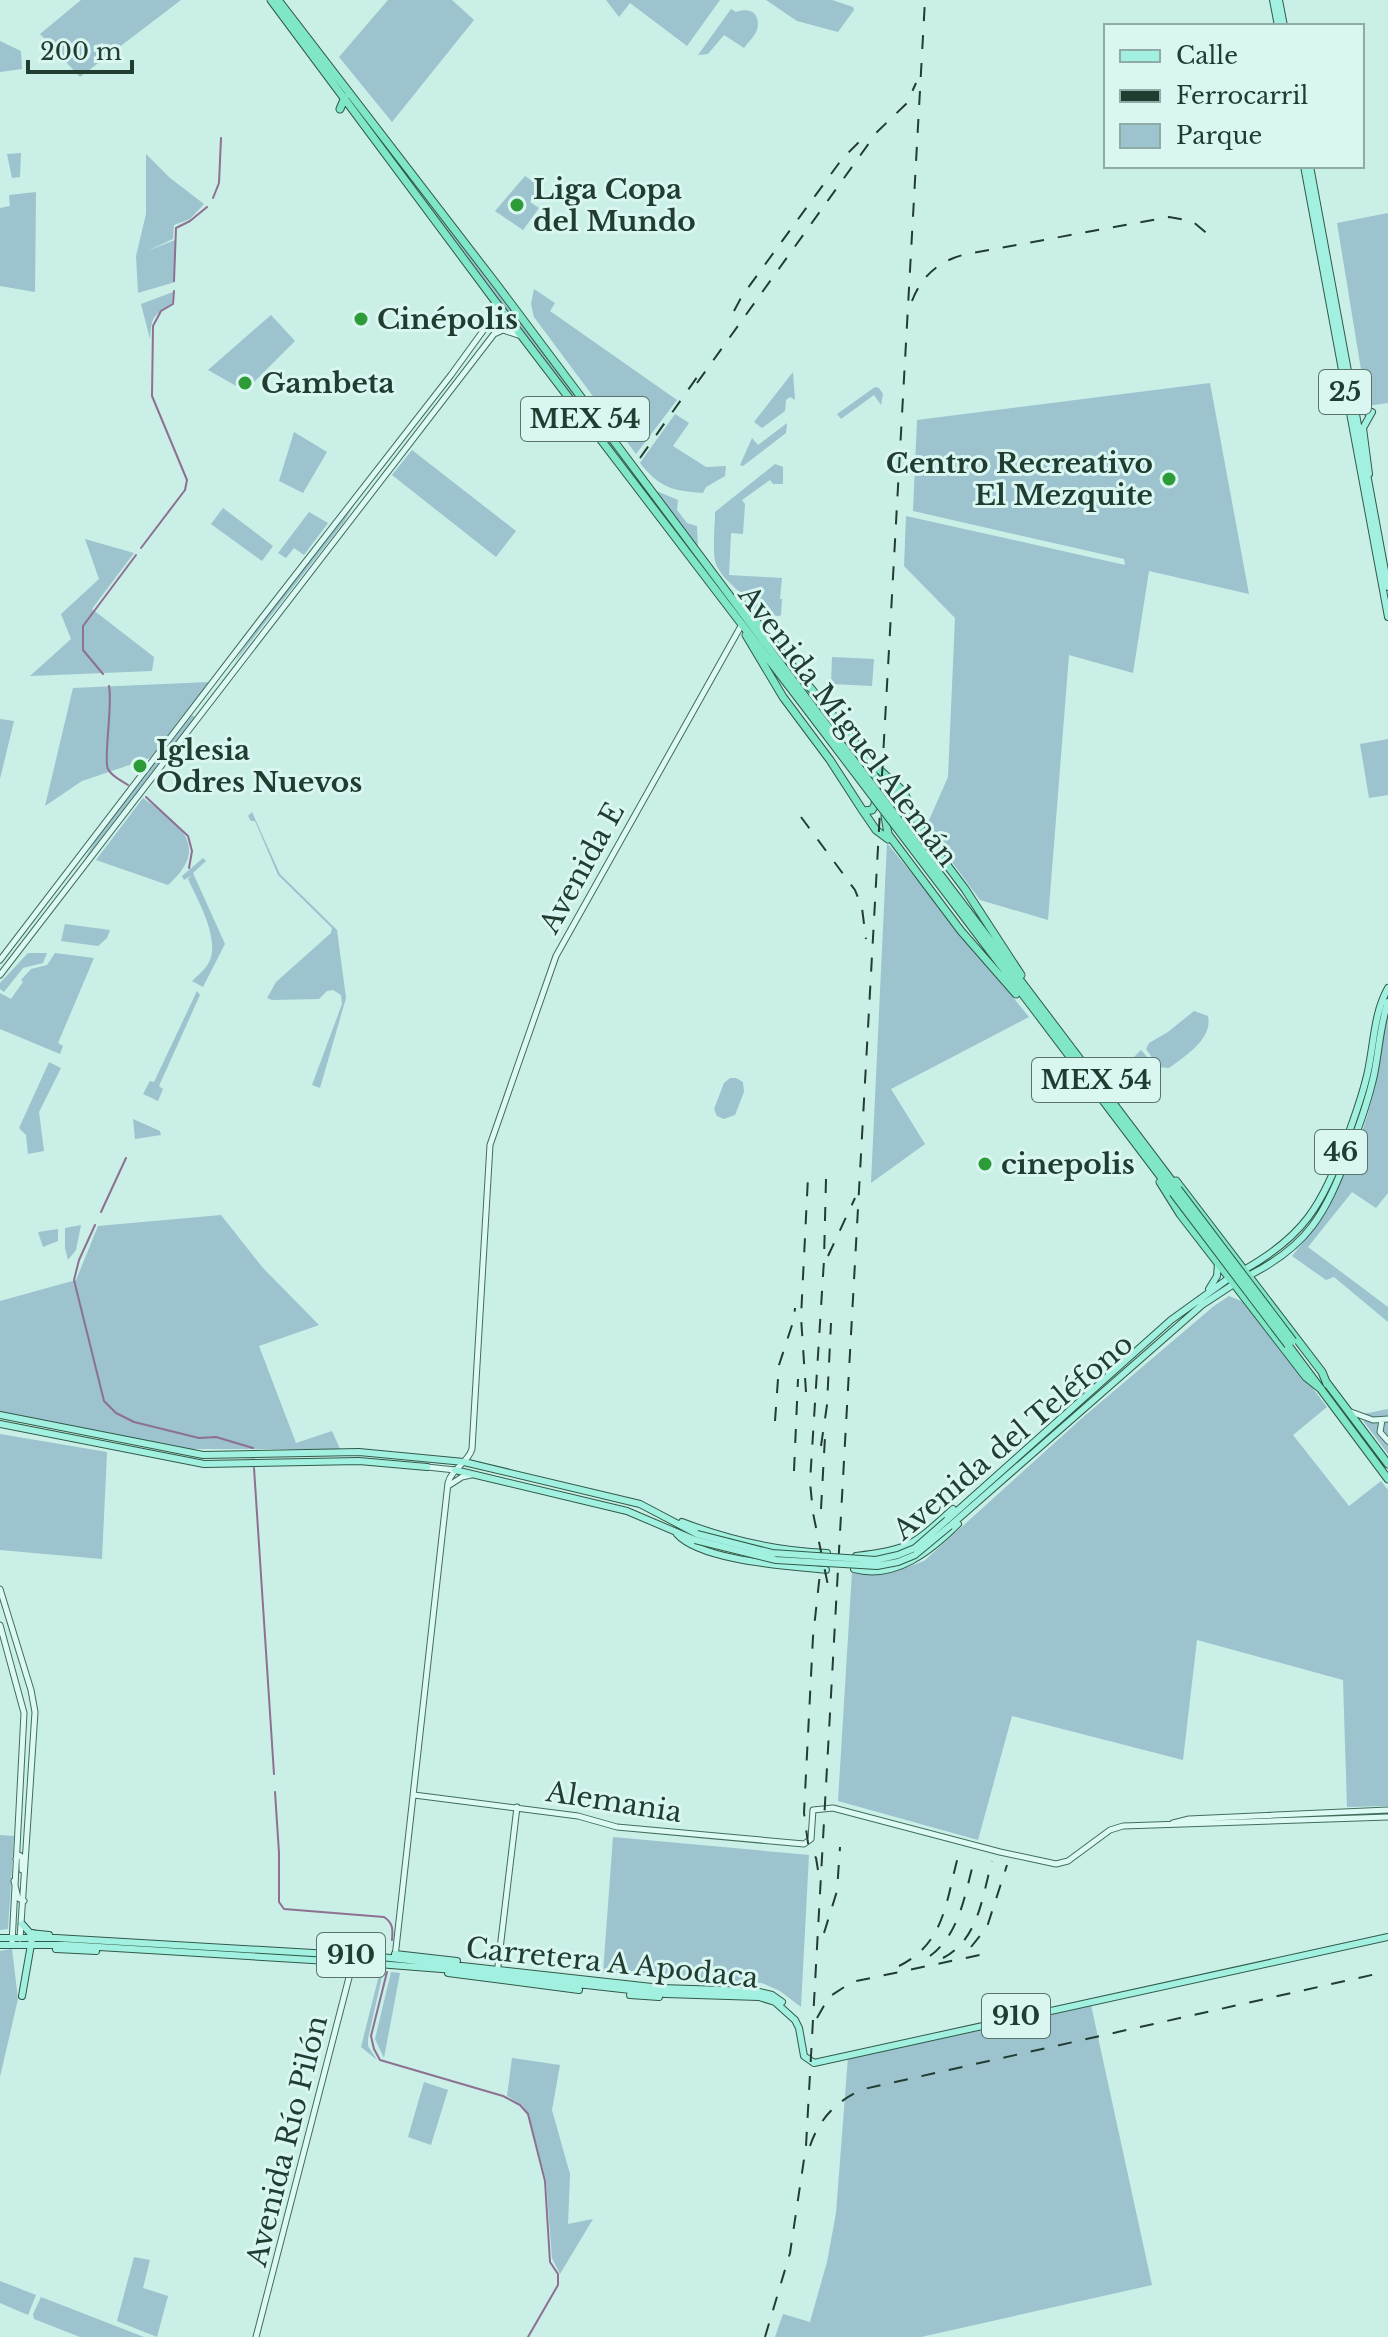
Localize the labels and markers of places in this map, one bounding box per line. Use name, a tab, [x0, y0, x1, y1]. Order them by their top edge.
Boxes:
place label: Liga Copa del Mundo	[533, 172, 696, 239]
marker: Liga Copa del Mundo	[508, 196, 526, 214]
place label: Cinépolis	[377, 302, 518, 337]
marker: Cinépolis	[352, 310, 370, 328]
place label: Gambeta	[261, 366, 395, 401]
marker: Gambeta	[236, 374, 254, 392]
place label: Centro Recreativo El Mezquite	[886, 446, 1153, 513]
marker: Centro Recreativo El Mezquite	[1160, 470, 1178, 488]
place label: Iglesia Odres Nuevos	[156, 733, 362, 800]
marker: Iglesia Odres Nuevos	[131, 757, 149, 775]
place label: cinepolis	[1001, 1147, 1135, 1182]
marker: cinepolis	[976, 1155, 994, 1173]

